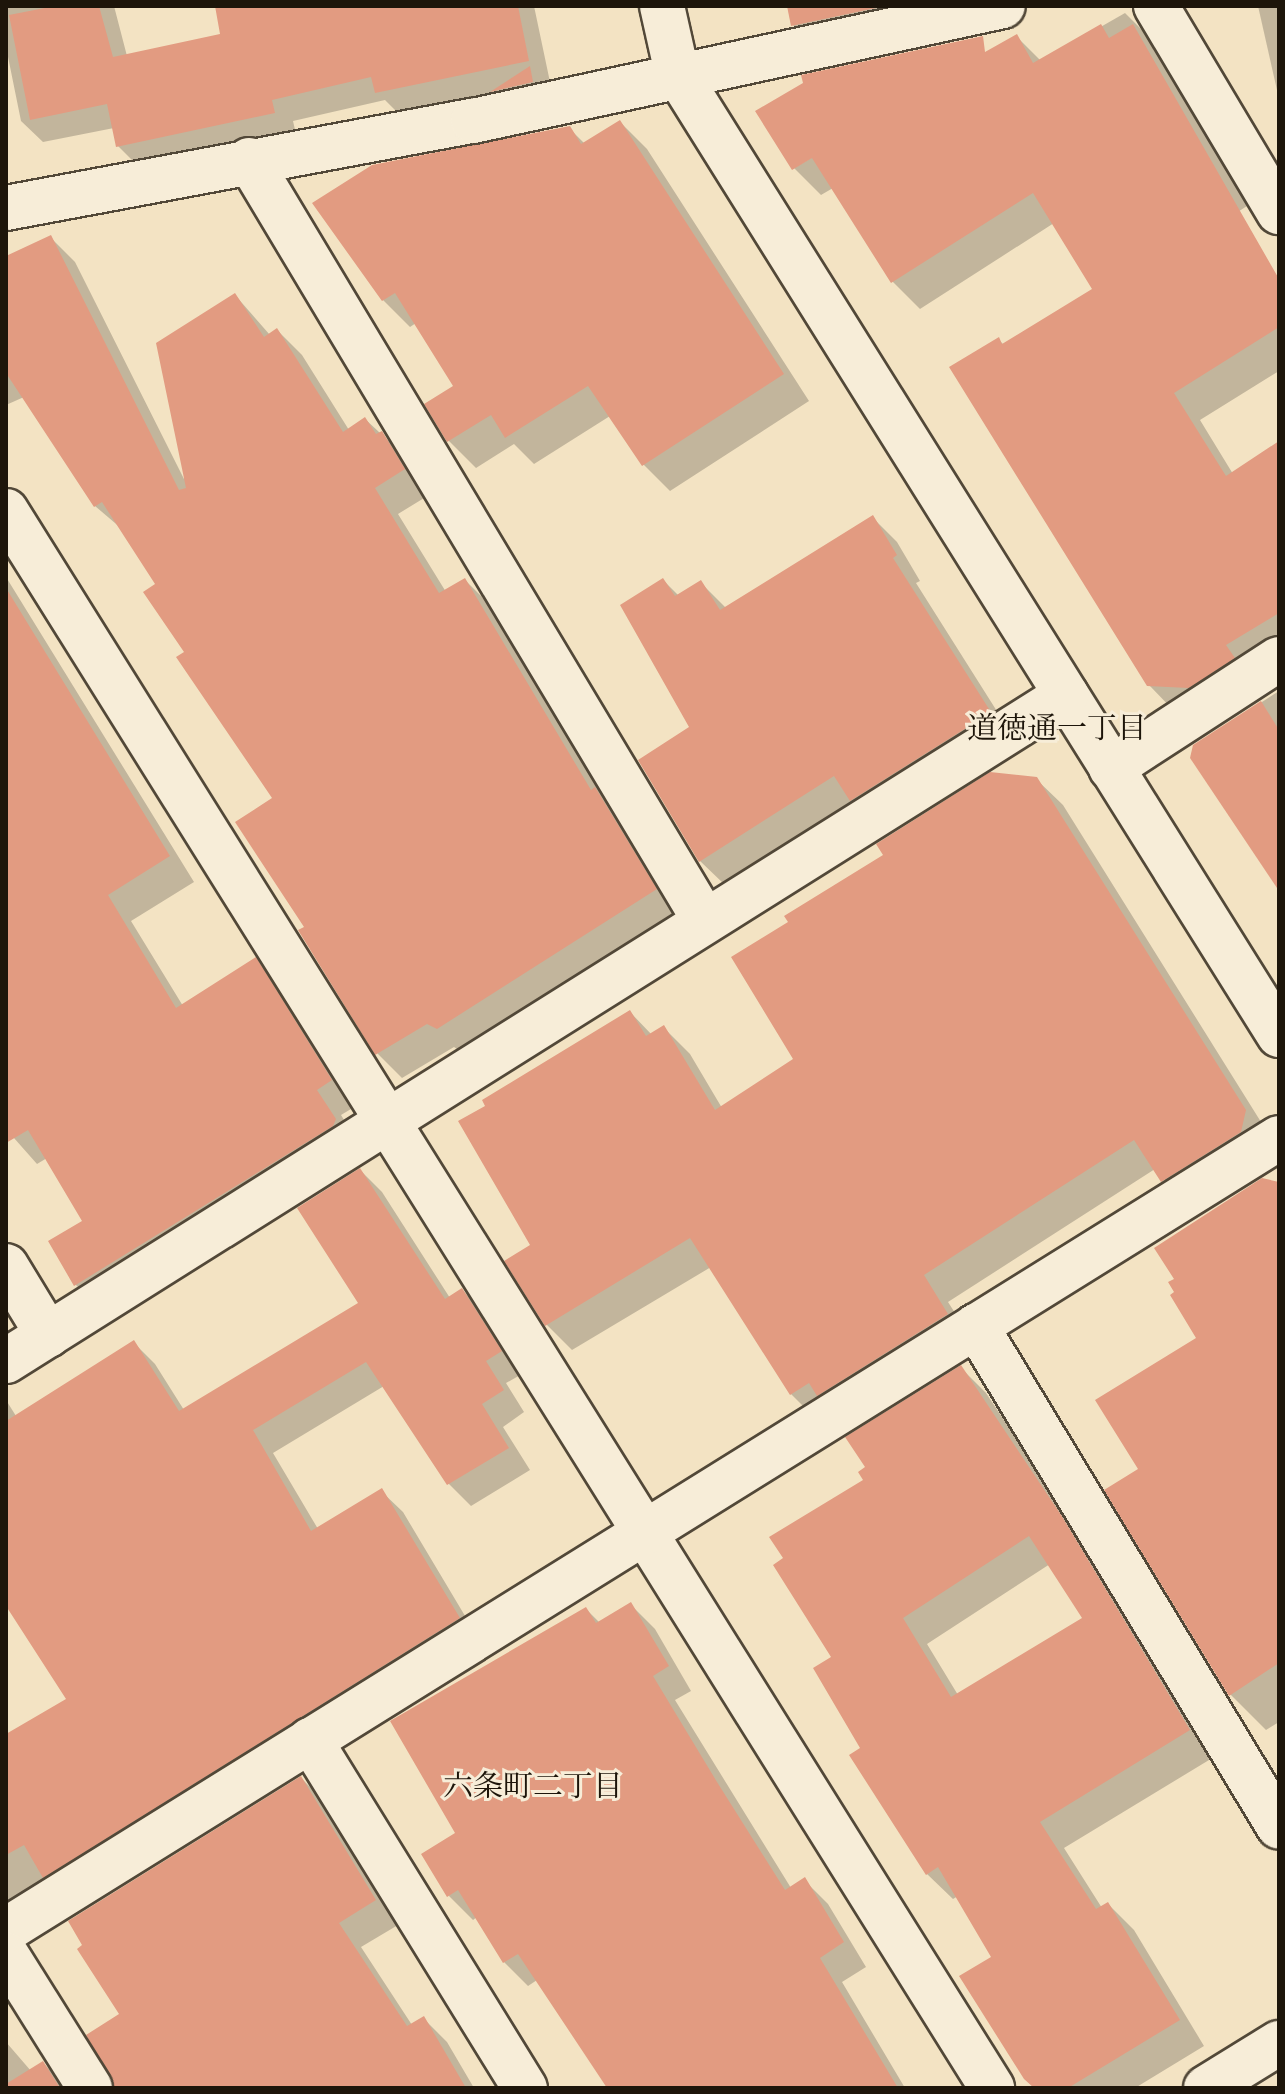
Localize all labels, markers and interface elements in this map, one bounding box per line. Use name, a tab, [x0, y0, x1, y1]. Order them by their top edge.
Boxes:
district label: 道徳通一丁目	[967, 712, 1147, 748]
district label: 六条町二丁目	[443, 1770, 623, 1806]

